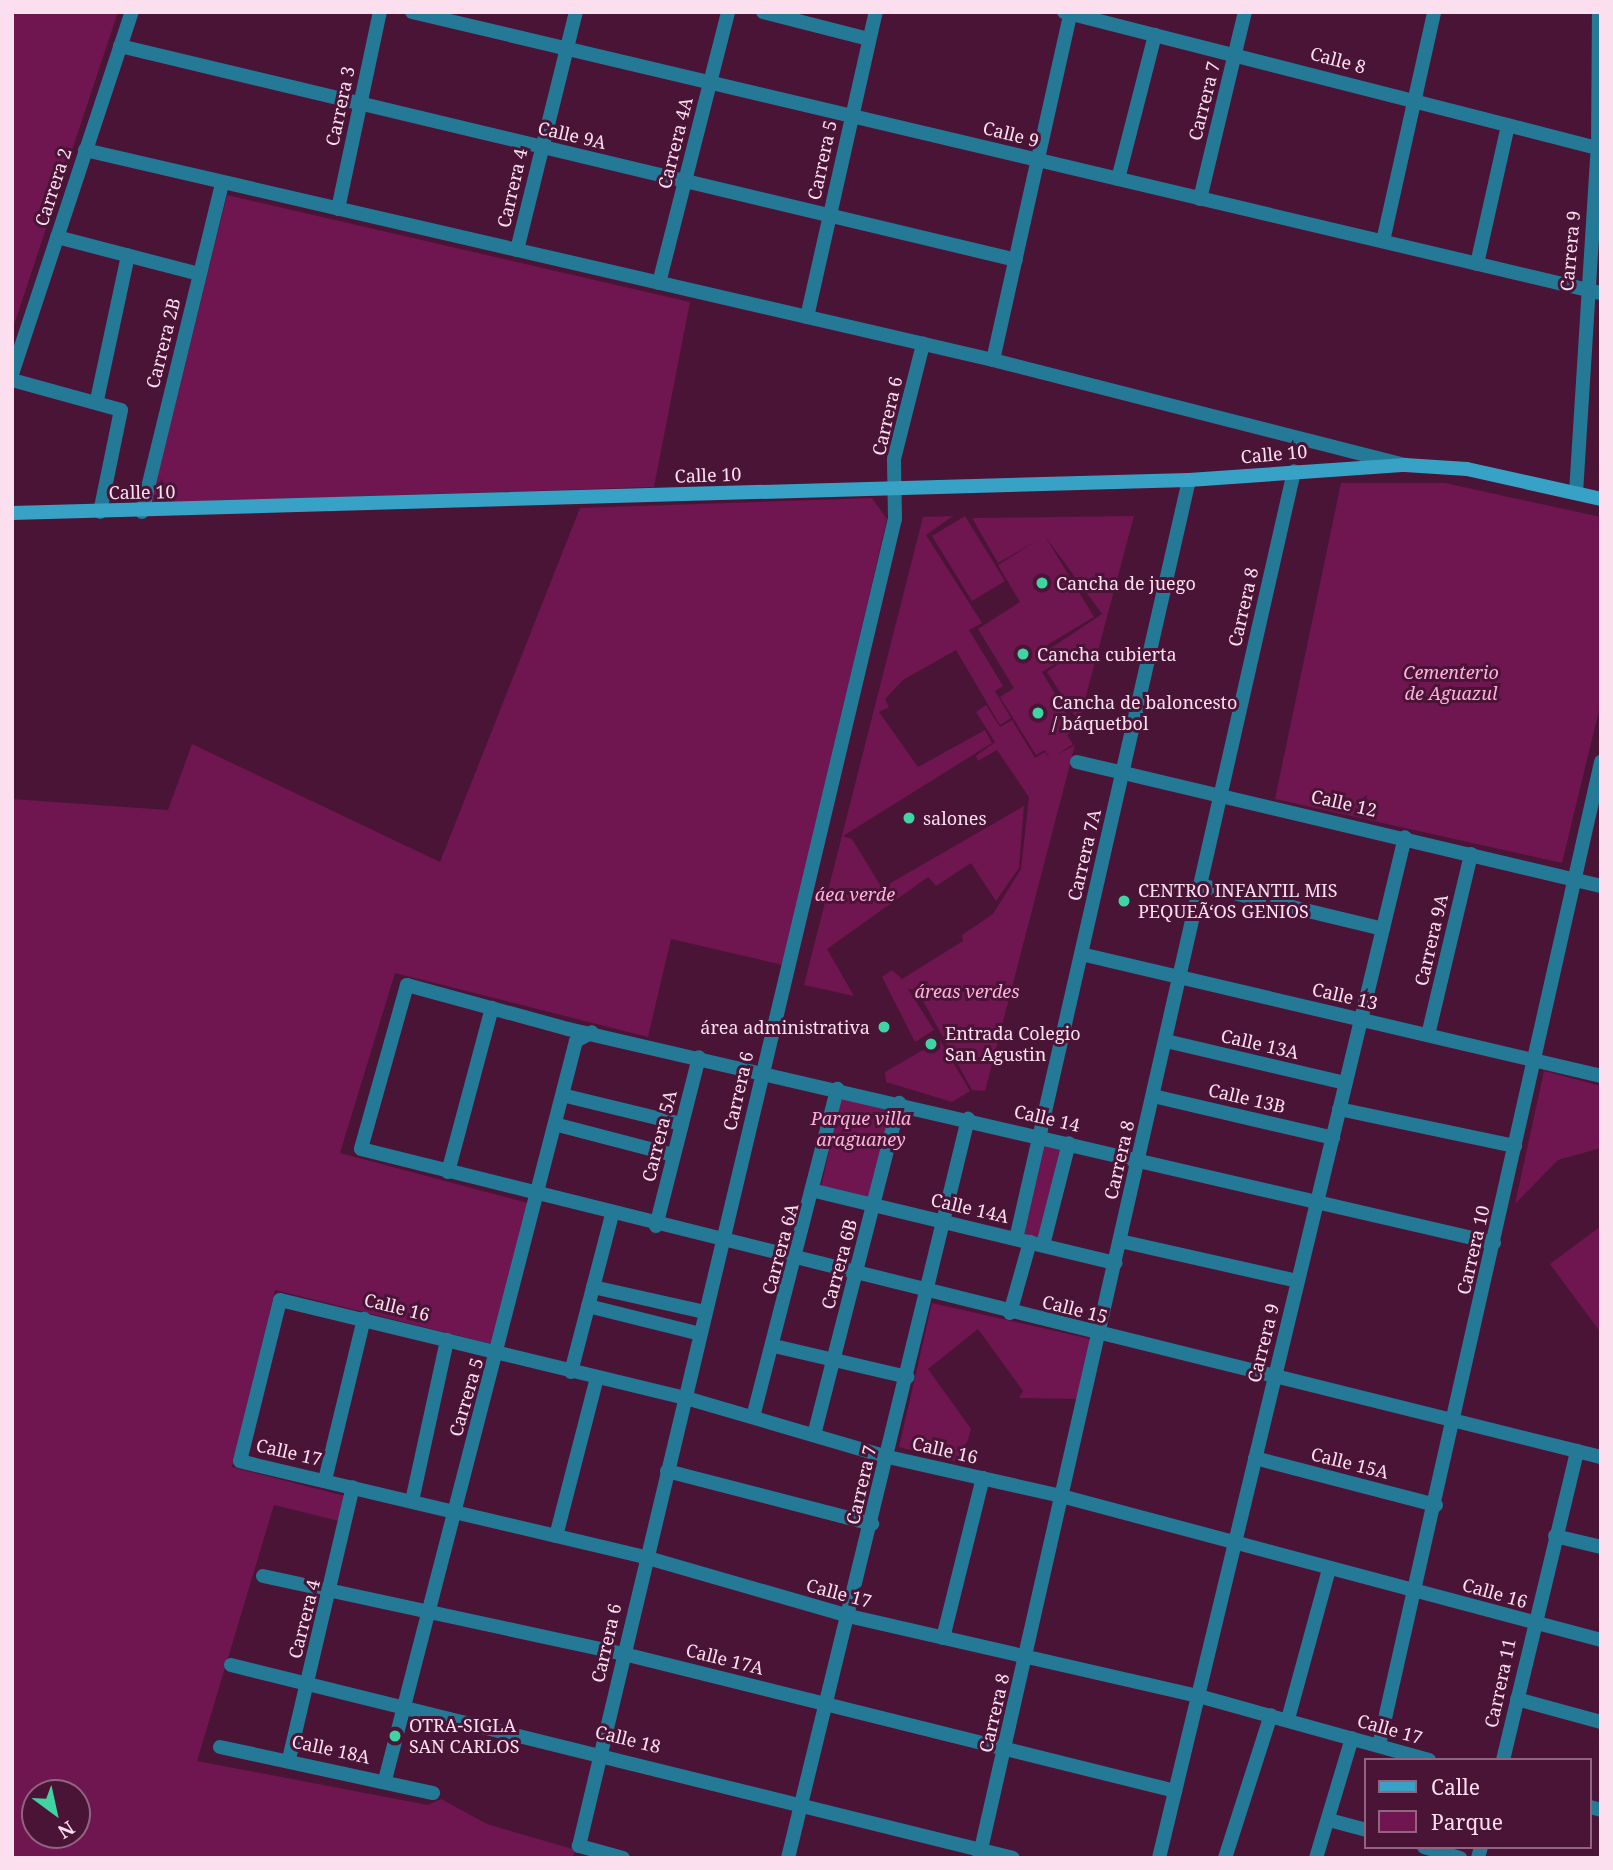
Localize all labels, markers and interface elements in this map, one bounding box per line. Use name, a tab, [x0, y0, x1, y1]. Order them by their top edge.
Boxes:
street label: Calle 8	[1308, 42, 1368, 78]
street label: Carrera 7	[1184, 59, 1224, 143]
street label: Carrera 3	[321, 64, 359, 148]
street label: Carrera 4A	[653, 95, 697, 191]
street label: Calle 9A	[536, 117, 608, 153]
street label: Calle 9	[981, 117, 1041, 151]
street label: Carrera 5	[803, 118, 841, 202]
street label: Carrera 2	[30, 145, 76, 229]
street label: Carrera 4	[492, 146, 532, 230]
street label: Carrera 9	[1556, 210, 1584, 292]
street label: Carrera 2B	[141, 295, 185, 391]
street label: Carrera 6	[867, 374, 907, 458]
street label: Calle 10	[1240, 440, 1308, 468]
street label: Calle 10	[674, 463, 742, 487]
street label: Calle 10	[108, 481, 176, 503]
street label: Carrera 8	[1223, 565, 1263, 649]
place label: Cancha de juego	[1056, 572, 1196, 594]
marker: Cancha de juego	[1034, 575, 1050, 591]
place label: Cancha cubierta	[1037, 643, 1177, 665]
marker: Cancha cubierta	[1015, 646, 1031, 662]
park label: Cementerio de Aguazul	[1403, 662, 1499, 704]
place label: Cancha de baloncesto / báquetbol	[1052, 692, 1237, 734]
marker: Cancha de baloncesto / báquetbol	[1030, 705, 1046, 721]
street label: Calle 12	[1309, 785, 1379, 821]
place label: salones	[923, 807, 987, 829]
street label: Carrera 7A	[1063, 807, 1105, 903]
marker: salones	[901, 810, 917, 826]
place label: CENTRO INFANTIL MIS PEQUEÃ‘OS GENIOS	[1138, 880, 1337, 922]
park label: áea verde	[815, 883, 895, 905]
street label: Carrera 9A	[1410, 892, 1452, 988]
marker: CENTRO INFANTIL MIS PEQUEÃ‘OS GENIOS	[1116, 893, 1132, 909]
street label: Calle 13	[1310, 978, 1380, 1014]
park label: áreas verdes	[914, 980, 1020, 1002]
place label: área administrativa	[700, 1016, 870, 1038]
marker: área administrativa	[876, 1019, 892, 1035]
place label: Entrada Colegio San Agustin	[945, 1023, 1081, 1066]
street label: Calle 13A	[1219, 1025, 1301, 1063]
marker: Entrada Colegio San Agustin	[923, 1036, 939, 1052]
street label: Carrera 6	[718, 1049, 758, 1133]
street label: Calle 13B	[1206, 1079, 1288, 1117]
street label: Carrera 5A	[637, 1088, 681, 1184]
street label: Calle 14	[1012, 1100, 1082, 1136]
park label: Parque villa araguaney	[811, 1108, 911, 1150]
street label: Carrera 8	[1099, 1118, 1139, 1202]
street label: Calle 14A	[929, 1189, 1011, 1227]
street label: Carrera 6A	[757, 1201, 803, 1297]
street label: Carrera 10	[1452, 1203, 1494, 1297]
street label: Carrera 6B	[817, 1217, 861, 1311]
street label: Calle 16	[362, 1288, 432, 1326]
street label: Calle 15	[1040, 1290, 1110, 1328]
street label: Carrera 9	[1243, 1301, 1283, 1385]
street label: Carrera 5	[444, 1355, 488, 1439]
street label: Calle 16	[910, 1432, 980, 1468]
street label: Calle 17	[254, 1434, 324, 1470]
street label: Carrera 7	[841, 1443, 881, 1527]
street label: Calle 15A	[1309, 1443, 1391, 1483]
street label: Calle 16	[1460, 1573, 1530, 1613]
street label: Calle 17	[804, 1574, 874, 1612]
street label: Carrera 4	[284, 1577, 324, 1661]
street label: Carrera 6	[586, 1601, 626, 1685]
street label: Carrera 11	[1480, 1636, 1520, 1730]
street label: Calle 17A	[684, 1639, 766, 1679]
street label: Carrera 8	[974, 1671, 1014, 1755]
street label: Calle 17	[1355, 1709, 1425, 1749]
place label: OTRA-SIGLA SAN CARLOS	[409, 1715, 519, 1758]
street label: Calle 18	[593, 1720, 663, 1758]
marker: OTRA-SIGLA SAN CARLOS	[387, 1728, 403, 1744]
street label: Calle 18A	[290, 1730, 372, 1768]
legend	[1364, 1758, 1592, 1849]
text: Calle	[1431, 1773, 1480, 1801]
north arrow	[21, 1779, 91, 1849]
text: Parque	[1431, 1808, 1503, 1836]
text: N	[53, 1815, 80, 1845]

